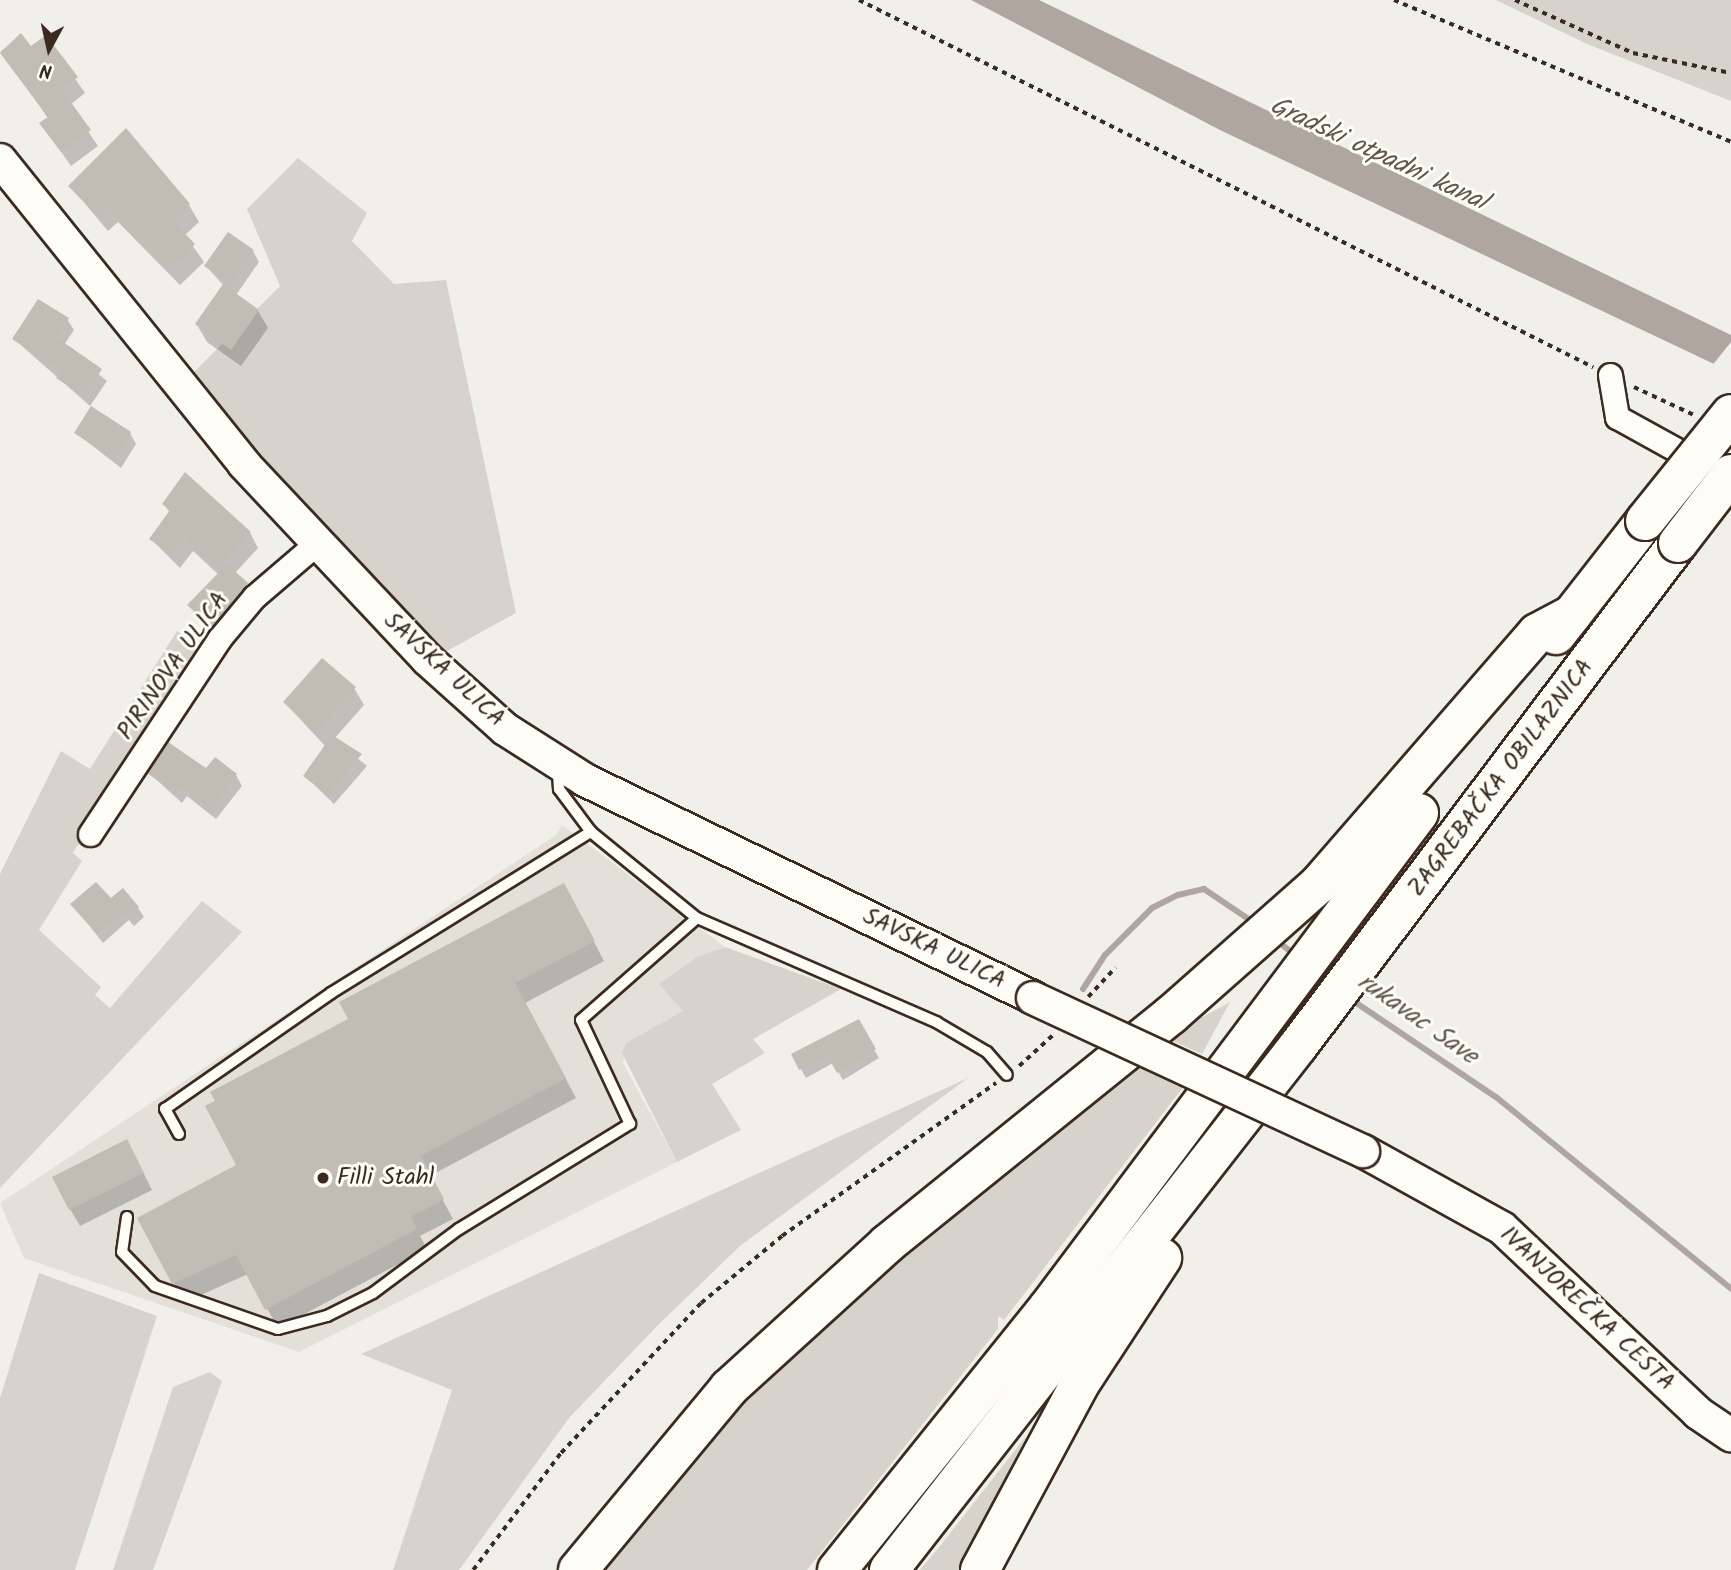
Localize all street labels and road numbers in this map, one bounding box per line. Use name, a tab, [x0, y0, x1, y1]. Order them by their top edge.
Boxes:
street label: PIRINOVA ULICA	[111, 587, 235, 745]
street label: SAVSKA ULICA	[377, 607, 511, 733]
street label: ZAGREBAČKA OBILAZNICA	[1402, 654, 1600, 902]
street label: SAVSKA ULICA	[858, 902, 1010, 996]
street label: IVANJOREČKA CESTA	[1494, 1220, 1680, 1398]

